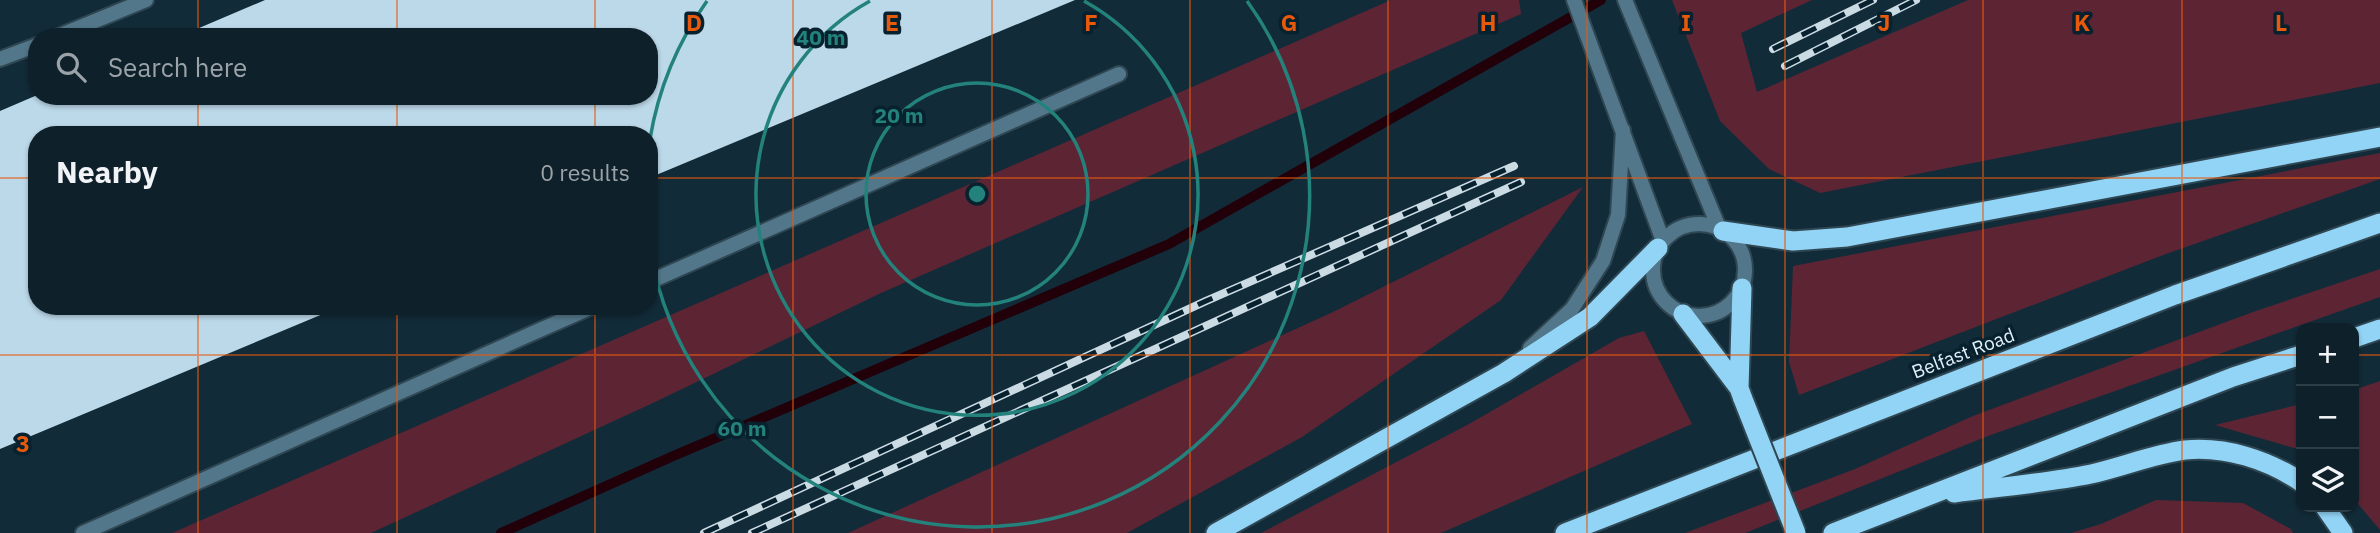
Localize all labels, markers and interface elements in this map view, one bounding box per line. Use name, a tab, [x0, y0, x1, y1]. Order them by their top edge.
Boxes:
text: D	[686, 7, 702, 37]
text: E	[885, 7, 899, 37]
text: F	[1084, 7, 1098, 37]
text: G	[1281, 7, 1297, 37]
text: H	[1480, 7, 1496, 37]
text: I	[1681, 7, 1691, 37]
text: J	[1878, 7, 1890, 37]
text: K	[2074, 7, 2090, 37]
text: L	[2275, 7, 2287, 37]
text: 40 m	[797, 23, 845, 51]
search box	[28, 28, 658, 105]
icon: search	[52, 48, 90, 86]
text: Search here	[108, 50, 247, 84]
text: 20 m	[875, 101, 923, 129]
text: Nearby	[56, 152, 158, 191]
text: 0 results	[540, 157, 630, 187]
centre of rings	[965, 182, 989, 206]
street label: Belfast Road	[1908, 322, 2018, 384]
map controls	[2296, 323, 2359, 512]
button: +	[2296, 323, 2359, 386]
button: −	[2296, 386, 2359, 449]
text: 60 m	[718, 414, 766, 442]
text: 3	[16, 428, 30, 458]
button: layers	[2296, 449, 2359, 512]

